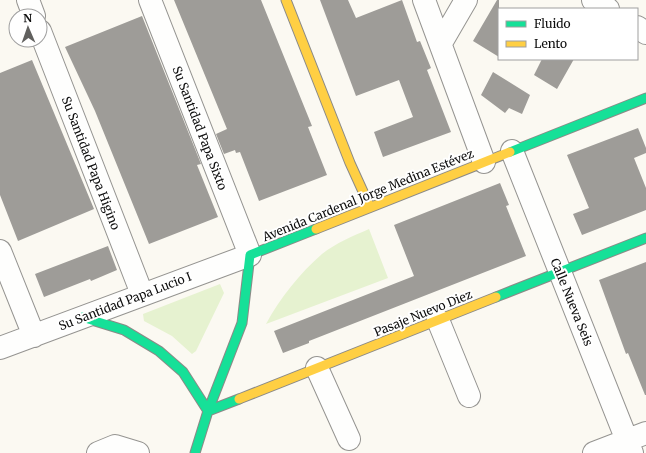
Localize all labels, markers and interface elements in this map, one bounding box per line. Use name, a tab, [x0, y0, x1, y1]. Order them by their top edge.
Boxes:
north arrow	[8, 8, 48, 48]
legend	[498, 8, 638, 60]
text: N	[23, 11, 33, 25]
text: Fluido	[534, 16, 571, 31]
text: Lento	[534, 36, 567, 51]
street label: Su Santidad Papa Sixto	[169, 64, 231, 192]
street label: Su Santidad Papa Higino	[59, 94, 123, 232]
street label: Avenida Cardenal Jorge Medina Estévez	[259, 146, 476, 245]
street label: Calle Nueva Seis	[548, 256, 596, 348]
street label: Su Santidad Papa Lucio I	[57, 269, 193, 333]
street label: Pasaje Nuevo Diez	[372, 286, 475, 339]

